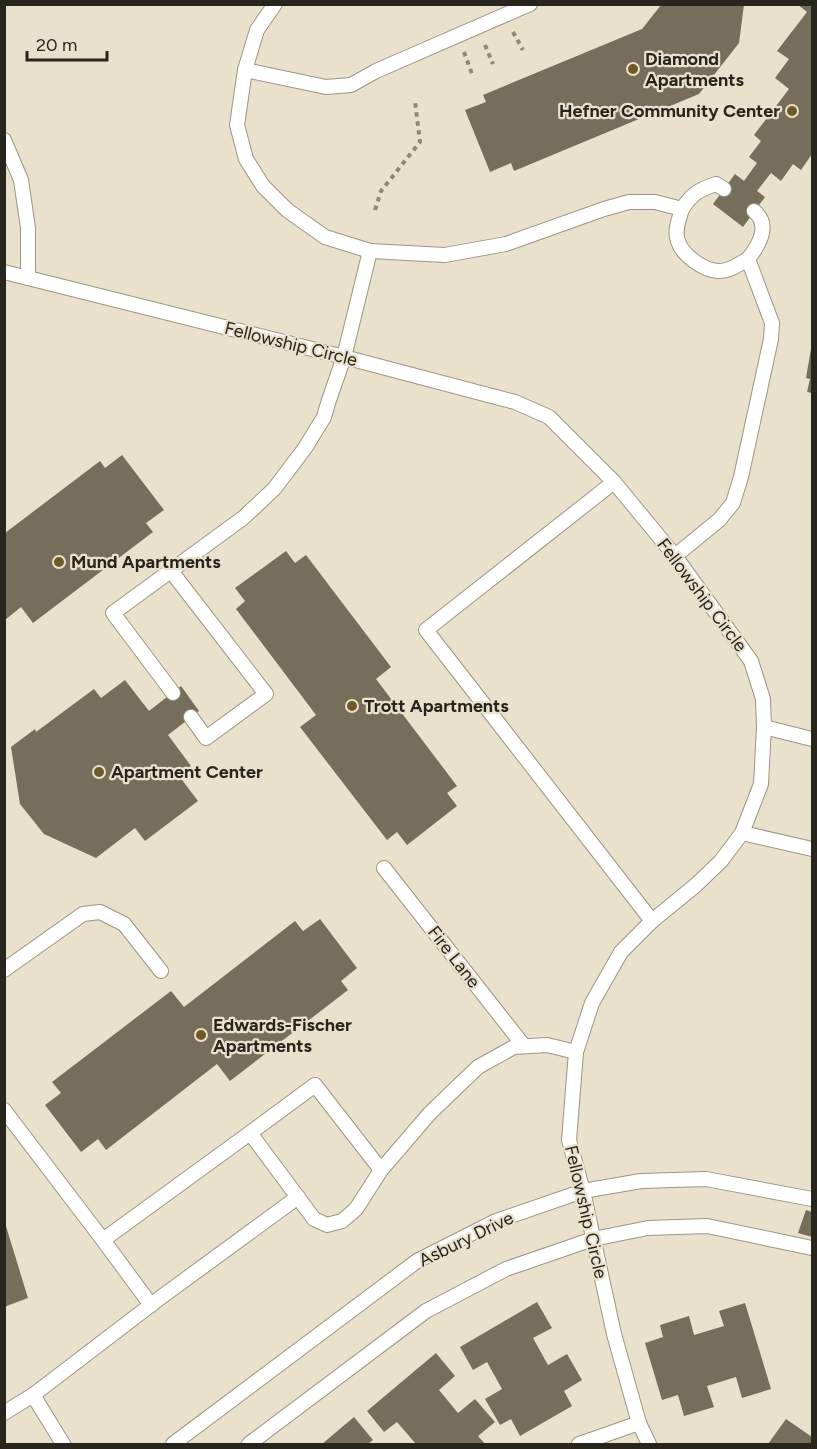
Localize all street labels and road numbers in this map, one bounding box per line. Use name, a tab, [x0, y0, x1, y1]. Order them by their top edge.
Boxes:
street label: Fellowship Circle	[222, 317, 360, 371]
street label: Fellowship Circle	[652, 534, 752, 656]
street label: Fire Lane	[423, 922, 485, 993]
street label: Fellowship Circle	[560, 1143, 612, 1281]
street label: Asbury Drive	[415, 1207, 517, 1271]

